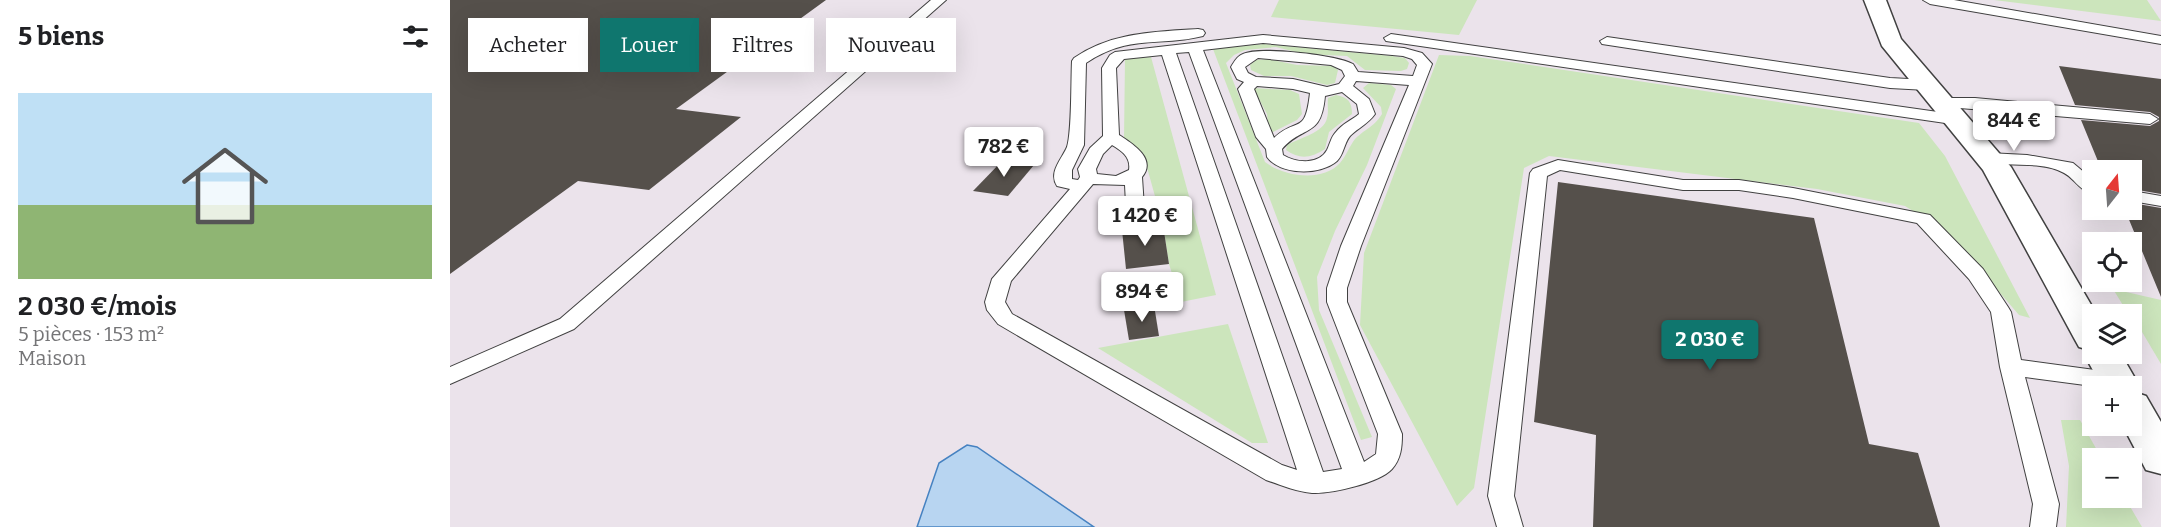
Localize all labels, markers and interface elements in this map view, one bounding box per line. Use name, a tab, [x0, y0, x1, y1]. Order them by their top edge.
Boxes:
chip: Acheter	[468, 18, 588, 72]
chip: Louer	[600, 18, 699, 72]
chip: Filtres	[711, 18, 814, 72]
chip: Nouveau	[826, 18, 956, 72]
icon: filters	[399, 20, 432, 53]
text: 5 biens	[18, 21, 104, 52]
pin: 844 €	[1972, 101, 2056, 152]
text: 844 €	[1987, 108, 2041, 132]
pin: 782 €	[962, 127, 1046, 178]
icon: home	[171, 132, 279, 240]
text: 782 €	[978, 134, 1030, 158]
north arrow	[2082, 160, 2142, 220]
map controls	[2082, 160, 2142, 508]
pin: 1 420 €	[1090, 196, 1200, 247]
text: 1 420 €	[1112, 203, 1178, 227]
button: locate	[2082, 232, 2142, 292]
pin: 894 €	[1100, 272, 1184, 323]
text: 894 €	[1115, 279, 1169, 303]
text: 2 030 €/mois	[18, 291, 177, 322]
button: layers	[2082, 304, 2142, 364]
pin: 2 030 €	[1655, 320, 1765, 371]
text: 5 pièces · 153 m²	[18, 322, 164, 346]
text: 2 030 €	[1675, 327, 1745, 351]
text: Maison	[18, 346, 86, 370]
button: +	[2082, 376, 2142, 436]
button: −	[2082, 448, 2142, 508]

